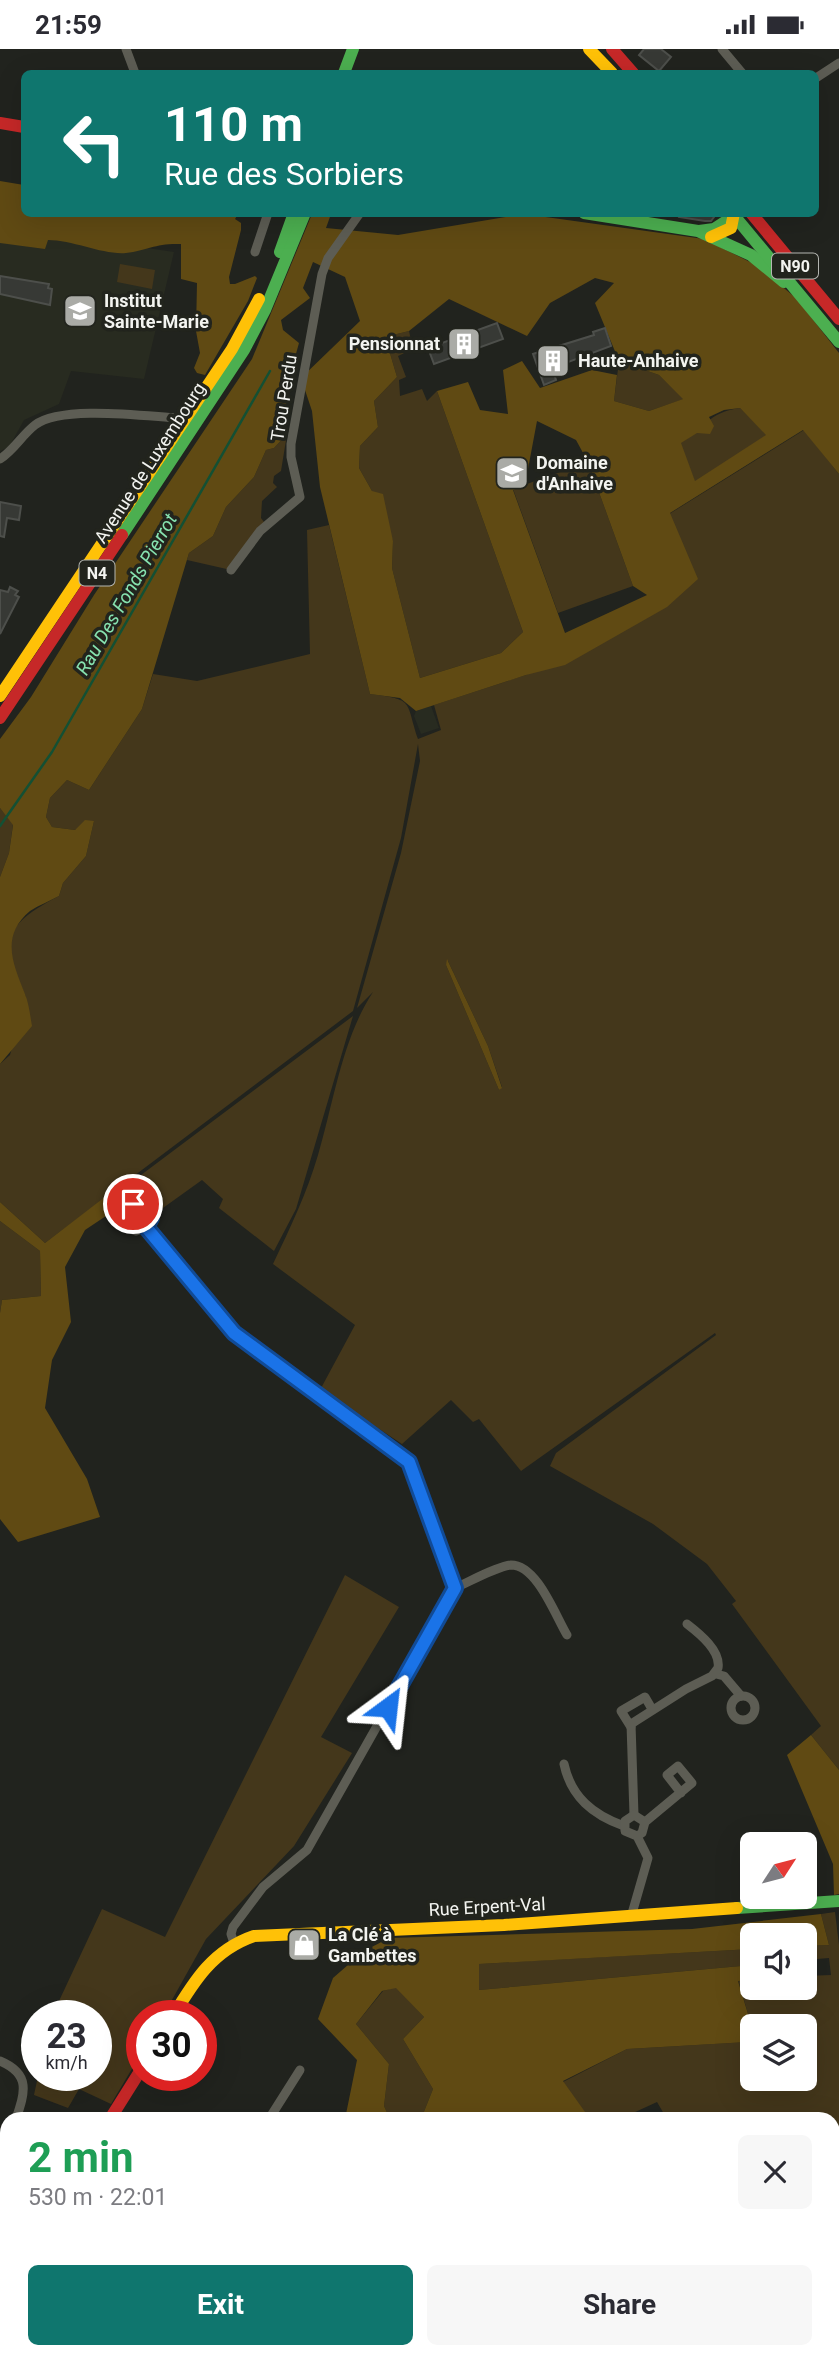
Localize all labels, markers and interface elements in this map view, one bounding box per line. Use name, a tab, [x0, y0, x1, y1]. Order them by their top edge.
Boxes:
text: 21:59	[35, 10, 102, 40]
text: 110 m	[164, 96, 303, 153]
icon: left	[49, 98, 140, 189]
text: Rue des Sorbiers	[164, 155, 404, 193]
road number: N90	[772, 253, 818, 279]
place label: Institut Sainte-Marie	[104, 290, 209, 332]
school or university icon: Institut Sainte-Marie	[61, 292, 99, 330]
building icon: Pensionnat	[445, 325, 483, 363]
place label: Pensionnat	[349, 333, 440, 354]
building icon: Haute-Anhaive	[534, 342, 572, 380]
place label: Haute-Anhaive	[578, 350, 699, 371]
street label: Trou Perdu	[266, 353, 301, 443]
street label: Avenue de Luxembourg	[90, 379, 209, 547]
place label: Domaine d'Anhaive	[536, 452, 613, 494]
school or university icon: Domaine d'Anhaive	[493, 454, 531, 492]
water label: Rau Des Fonds Pierrot	[71, 509, 182, 679]
road number: N4	[80, 561, 114, 586]
pin	[103, 1174, 163, 1234]
icon: arrive	[114, 1185, 152, 1223]
position arrow	[351, 1670, 425, 1744]
north arrow	[740, 1832, 817, 1909]
map controls	[740, 1832, 817, 2091]
street label: Rue Erpent-Val	[428, 1893, 546, 1920]
button: sound	[740, 1923, 817, 2000]
place label: La Clé à Gambettes	[328, 1924, 417, 1966]
shop icon: La Clé à Gambettes	[285, 1926, 323, 1964]
speed limit sign: 30	[126, 2000, 217, 2091]
button: layers	[740, 2014, 817, 2091]
text: 23	[46, 2016, 87, 2057]
text: km/h	[45, 2052, 88, 2073]
text: 2 min	[28, 2133, 134, 2182]
button: close	[738, 2135, 812, 2209]
text: 530 m · 22:01	[28, 2184, 167, 2211]
button: Exit	[28, 2265, 413, 2345]
button: Share	[427, 2265, 812, 2345]

